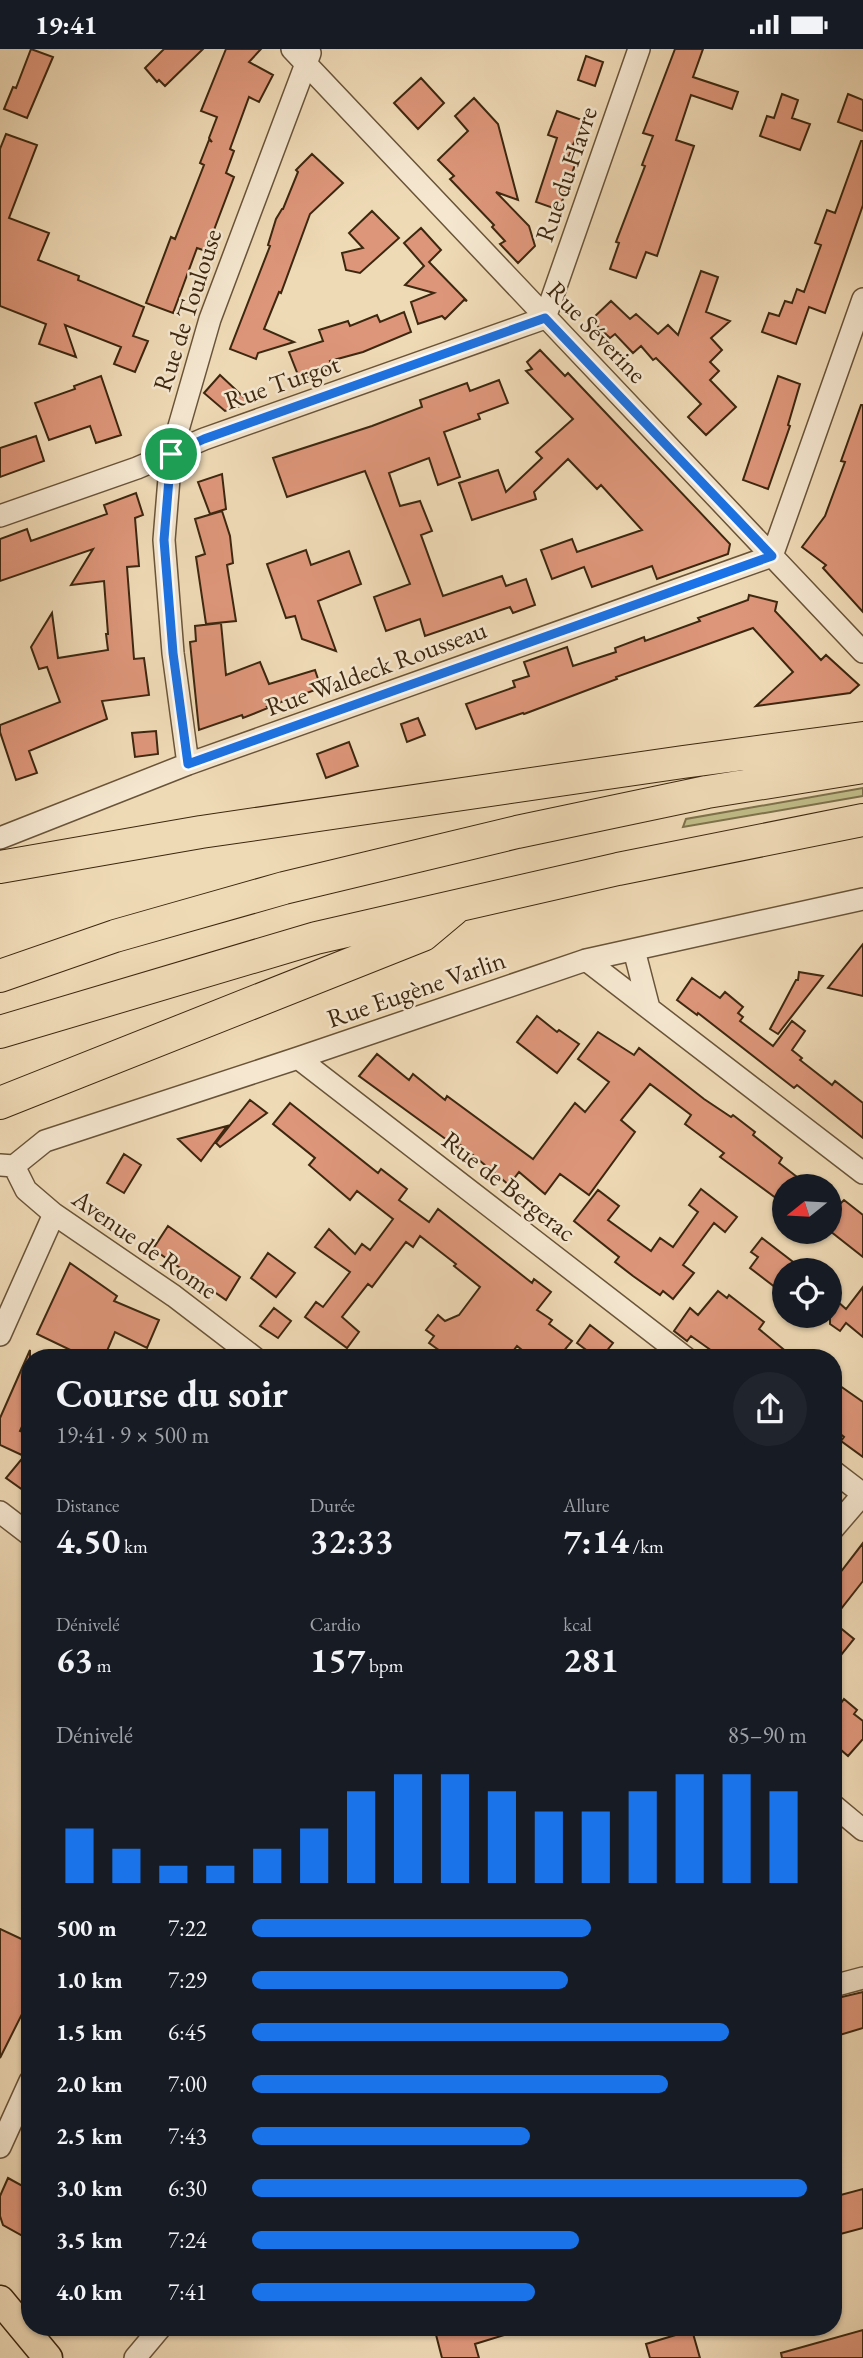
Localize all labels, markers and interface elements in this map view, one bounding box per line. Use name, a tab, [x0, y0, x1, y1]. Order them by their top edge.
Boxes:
text: 19:41	[35, 8, 97, 42]
street label: Rue du Havre	[527, 102, 605, 246]
street label: Rue de Toulouse	[145, 225, 229, 395]
street label: Rue Séverine	[540, 274, 654, 390]
street label: Rue Turgot	[220, 346, 344, 418]
pin	[141, 424, 201, 484]
icon: arrive	[152, 435, 190, 473]
street label: Rue Waldeck Rousseau	[261, 612, 491, 724]
street label: Rue Eugène Varlin	[322, 942, 510, 1035]
street label: Rue de Bergerac	[435, 1123, 583, 1249]
north arrow	[772, 1174, 842, 1244]
map controls	[772, 1174, 842, 1328]
street label: Avenue de Rome	[65, 1181, 224, 1307]
button: locate	[772, 1258, 842, 1328]
text: Course du soir	[56, 1369, 288, 1418]
button: share	[733, 1372, 807, 1446]
text: 19:41 · 9 × 500 m	[56, 1420, 209, 1450]
text: Distance	[56, 1493, 119, 1518]
text: Durée	[310, 1493, 355, 1518]
text: Allure	[563, 1493, 609, 1518]
text: 4.50	[56, 1518, 120, 1563]
text: 32:33	[310, 1518, 394, 1563]
text: 7:14	[563, 1518, 629, 1563]
text: km	[120, 1534, 148, 1559]
text: /km	[629, 1534, 664, 1559]
text: Dénivelé	[56, 1612, 120, 1637]
text: Cardio	[310, 1612, 361, 1637]
text: kcal	[563, 1612, 592, 1637]
text: 63	[56, 1637, 93, 1682]
text: 157	[310, 1637, 365, 1682]
text: 281	[563, 1637, 619, 1682]
text: m	[93, 1653, 112, 1678]
text: bpm	[365, 1653, 403, 1678]
text: Dénivelé	[56, 1720, 133, 1750]
text: 85–90 m	[728, 1720, 807, 1750]
text: 500 m	[56, 1913, 117, 1943]
text: 7:22	[168, 1913, 207, 1943]
text: 1.0 km	[56, 1965, 123, 1995]
text: 7:29	[168, 1965, 207, 1995]
text: 1.5 km	[56, 2017, 123, 2047]
text: 6:45	[168, 2017, 207, 2047]
text: 2.0 km	[56, 2069, 123, 2099]
text: 7:00	[168, 2069, 207, 2099]
text: 2.5 km	[56, 2121, 123, 2151]
text: 7:43	[168, 2121, 207, 2151]
text: 3.0 km	[56, 2173, 123, 2203]
text: 6:30	[168, 2173, 207, 2203]
text: 3.5 km	[56, 2225, 123, 2255]
text: 7:24	[168, 2225, 207, 2255]
text: 4.0 km	[56, 2277, 123, 2307]
text: 7:41	[168, 2277, 207, 2307]

